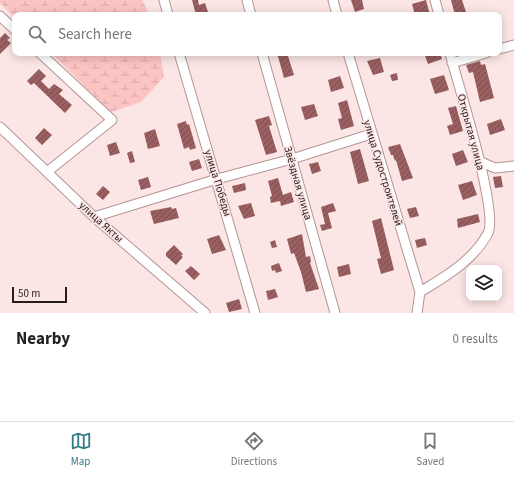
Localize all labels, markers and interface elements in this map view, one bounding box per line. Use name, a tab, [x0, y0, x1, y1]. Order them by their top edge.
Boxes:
search box	[12, 12, 502, 56]
icon: search	[26, 23, 48, 45]
text: Search here	[58, 24, 132, 45]
street label: Открытая улица	[454, 92, 488, 172]
street label: улица Судостроителей	[360, 118, 406, 228]
street label: Звёздная улица	[280, 144, 316, 222]
street label: улица Победы	[201, 148, 235, 218]
street label: улица Якты	[75, 198, 127, 246]
map controls	[466, 265, 502, 301]
button: layers	[466, 265, 502, 301]
scale bar	[12, 285, 67, 304]
text: 50 m	[18, 286, 40, 301]
text: Nearby	[16, 327, 70, 351]
text: 0 results	[453, 330, 498, 348]
tab: Map	[70, 430, 92, 469]
tab: Directions	[231, 430, 277, 469]
tab: Saved	[416, 430, 444, 469]

